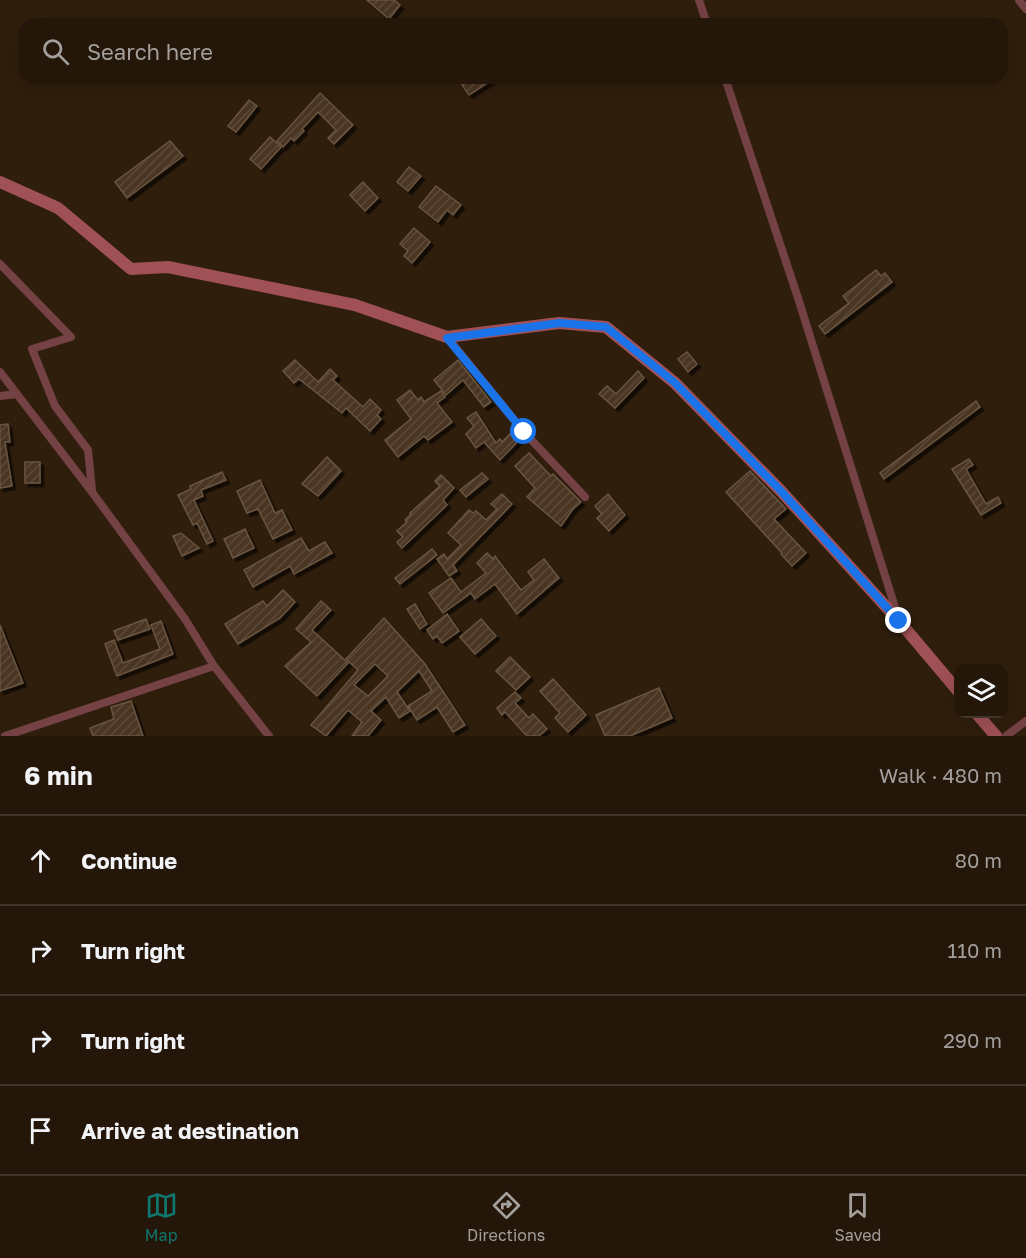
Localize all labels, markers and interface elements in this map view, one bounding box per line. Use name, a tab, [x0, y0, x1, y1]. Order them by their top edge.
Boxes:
search box	[18, 18, 1008, 84]
icon: search	[39, 35, 72, 68]
text: Search here	[87, 38, 213, 65]
route start	[510, 418, 536, 444]
route end	[885, 607, 911, 633]
map controls	[954, 664, 1008, 718]
button: layers	[954, 664, 1008, 718]
text: 6 min	[24, 760, 93, 791]
text: Walk · 480 m	[879, 763, 1002, 787]
icon: ahead	[24, 844, 57, 877]
text: Continue	[81, 847, 177, 874]
text: 80 m	[955, 848, 1002, 872]
icon: right	[24, 934, 57, 967]
text: Turn right	[81, 937, 185, 964]
text: 110 m	[948, 938, 1002, 962]
icon: right	[24, 1024, 57, 1057]
text: Turn right	[81, 1027, 185, 1054]
text: 290 m	[943, 1028, 1002, 1052]
icon: arrive	[24, 1114, 57, 1147]
text: Arrive at destination	[81, 1117, 299, 1144]
tab: Map	[145, 1189, 178, 1245]
tab: Directions	[467, 1189, 545, 1245]
tab: Saved	[835, 1189, 881, 1245]

